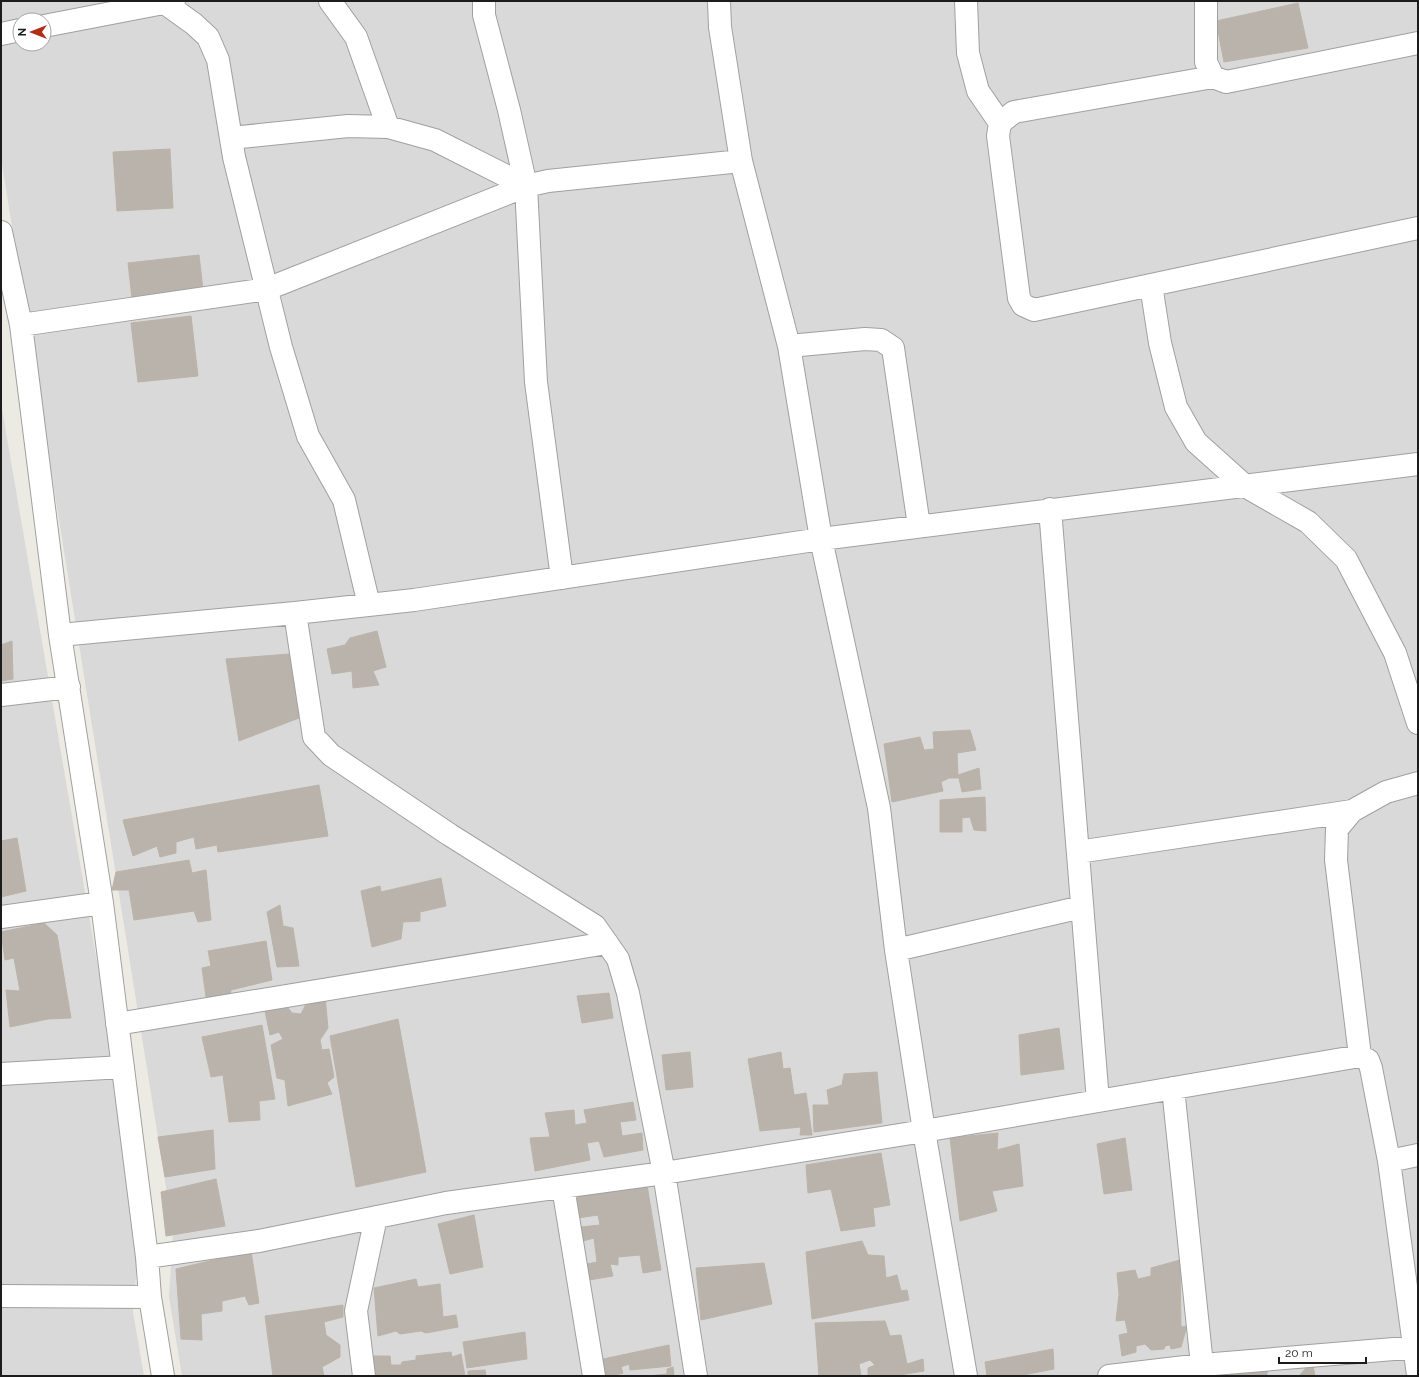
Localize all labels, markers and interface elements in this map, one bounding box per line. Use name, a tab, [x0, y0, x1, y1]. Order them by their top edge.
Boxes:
north arrow	[12, 12, 52, 52]
text: N	[16, 28, 29, 36]
scale bar	[1279, 1339, 1366, 1365]
text: 20 m	[1285, 1346, 1313, 1360]

